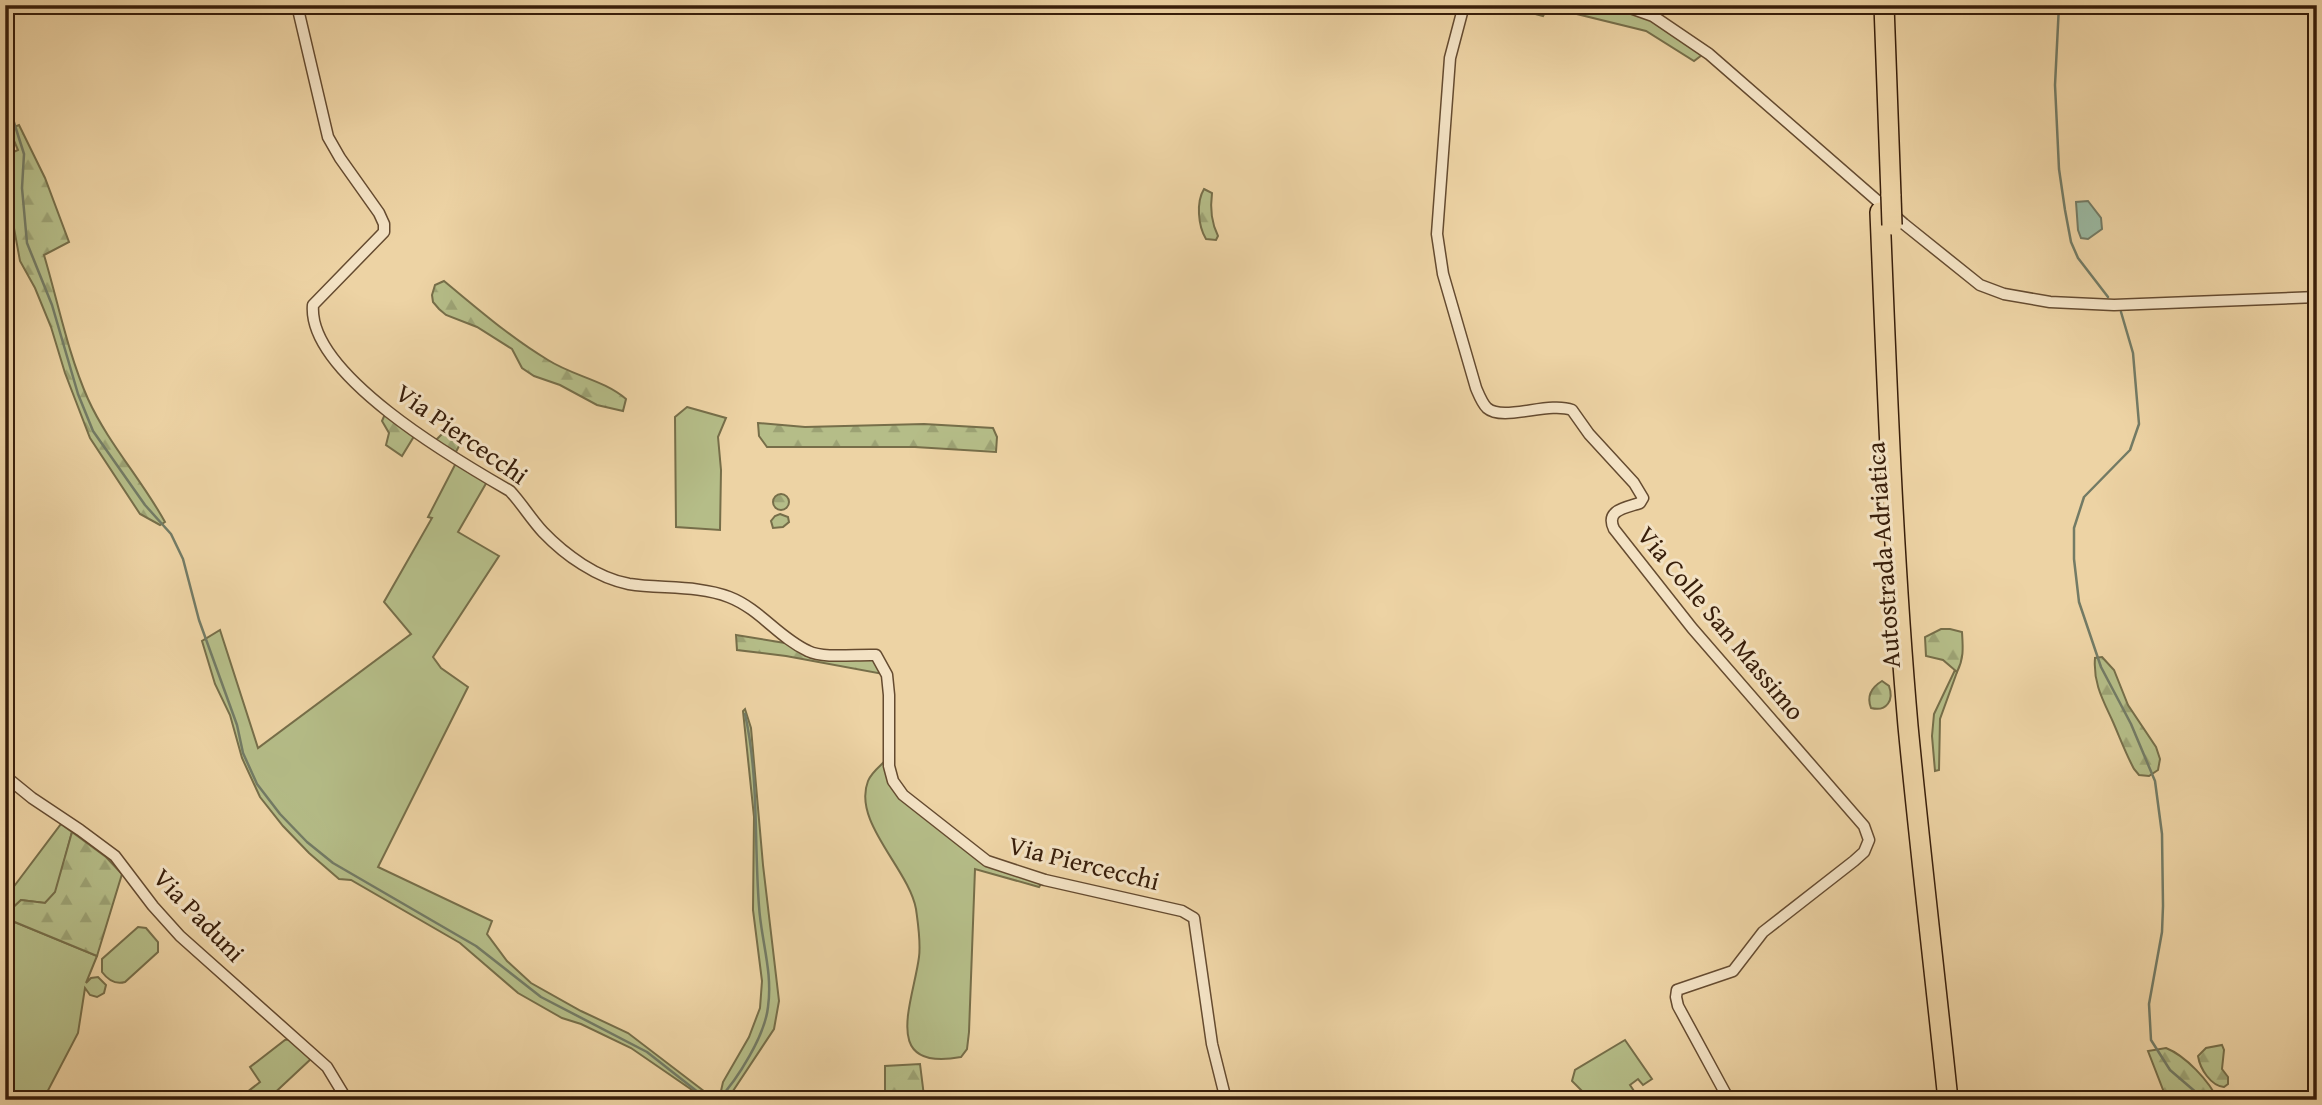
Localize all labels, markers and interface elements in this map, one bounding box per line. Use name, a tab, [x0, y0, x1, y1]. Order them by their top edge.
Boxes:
street label: Via Piercecchi	[388, 373, 537, 494]
street label: Autostrada Adriatica	[1855, 440, 1910, 669]
street label: Via Colle San Massimo	[1628, 517, 1815, 729]
street label: Via Piercecchi	[1004, 825, 1164, 900]
street label: Via Paduni	[144, 859, 255, 971]

